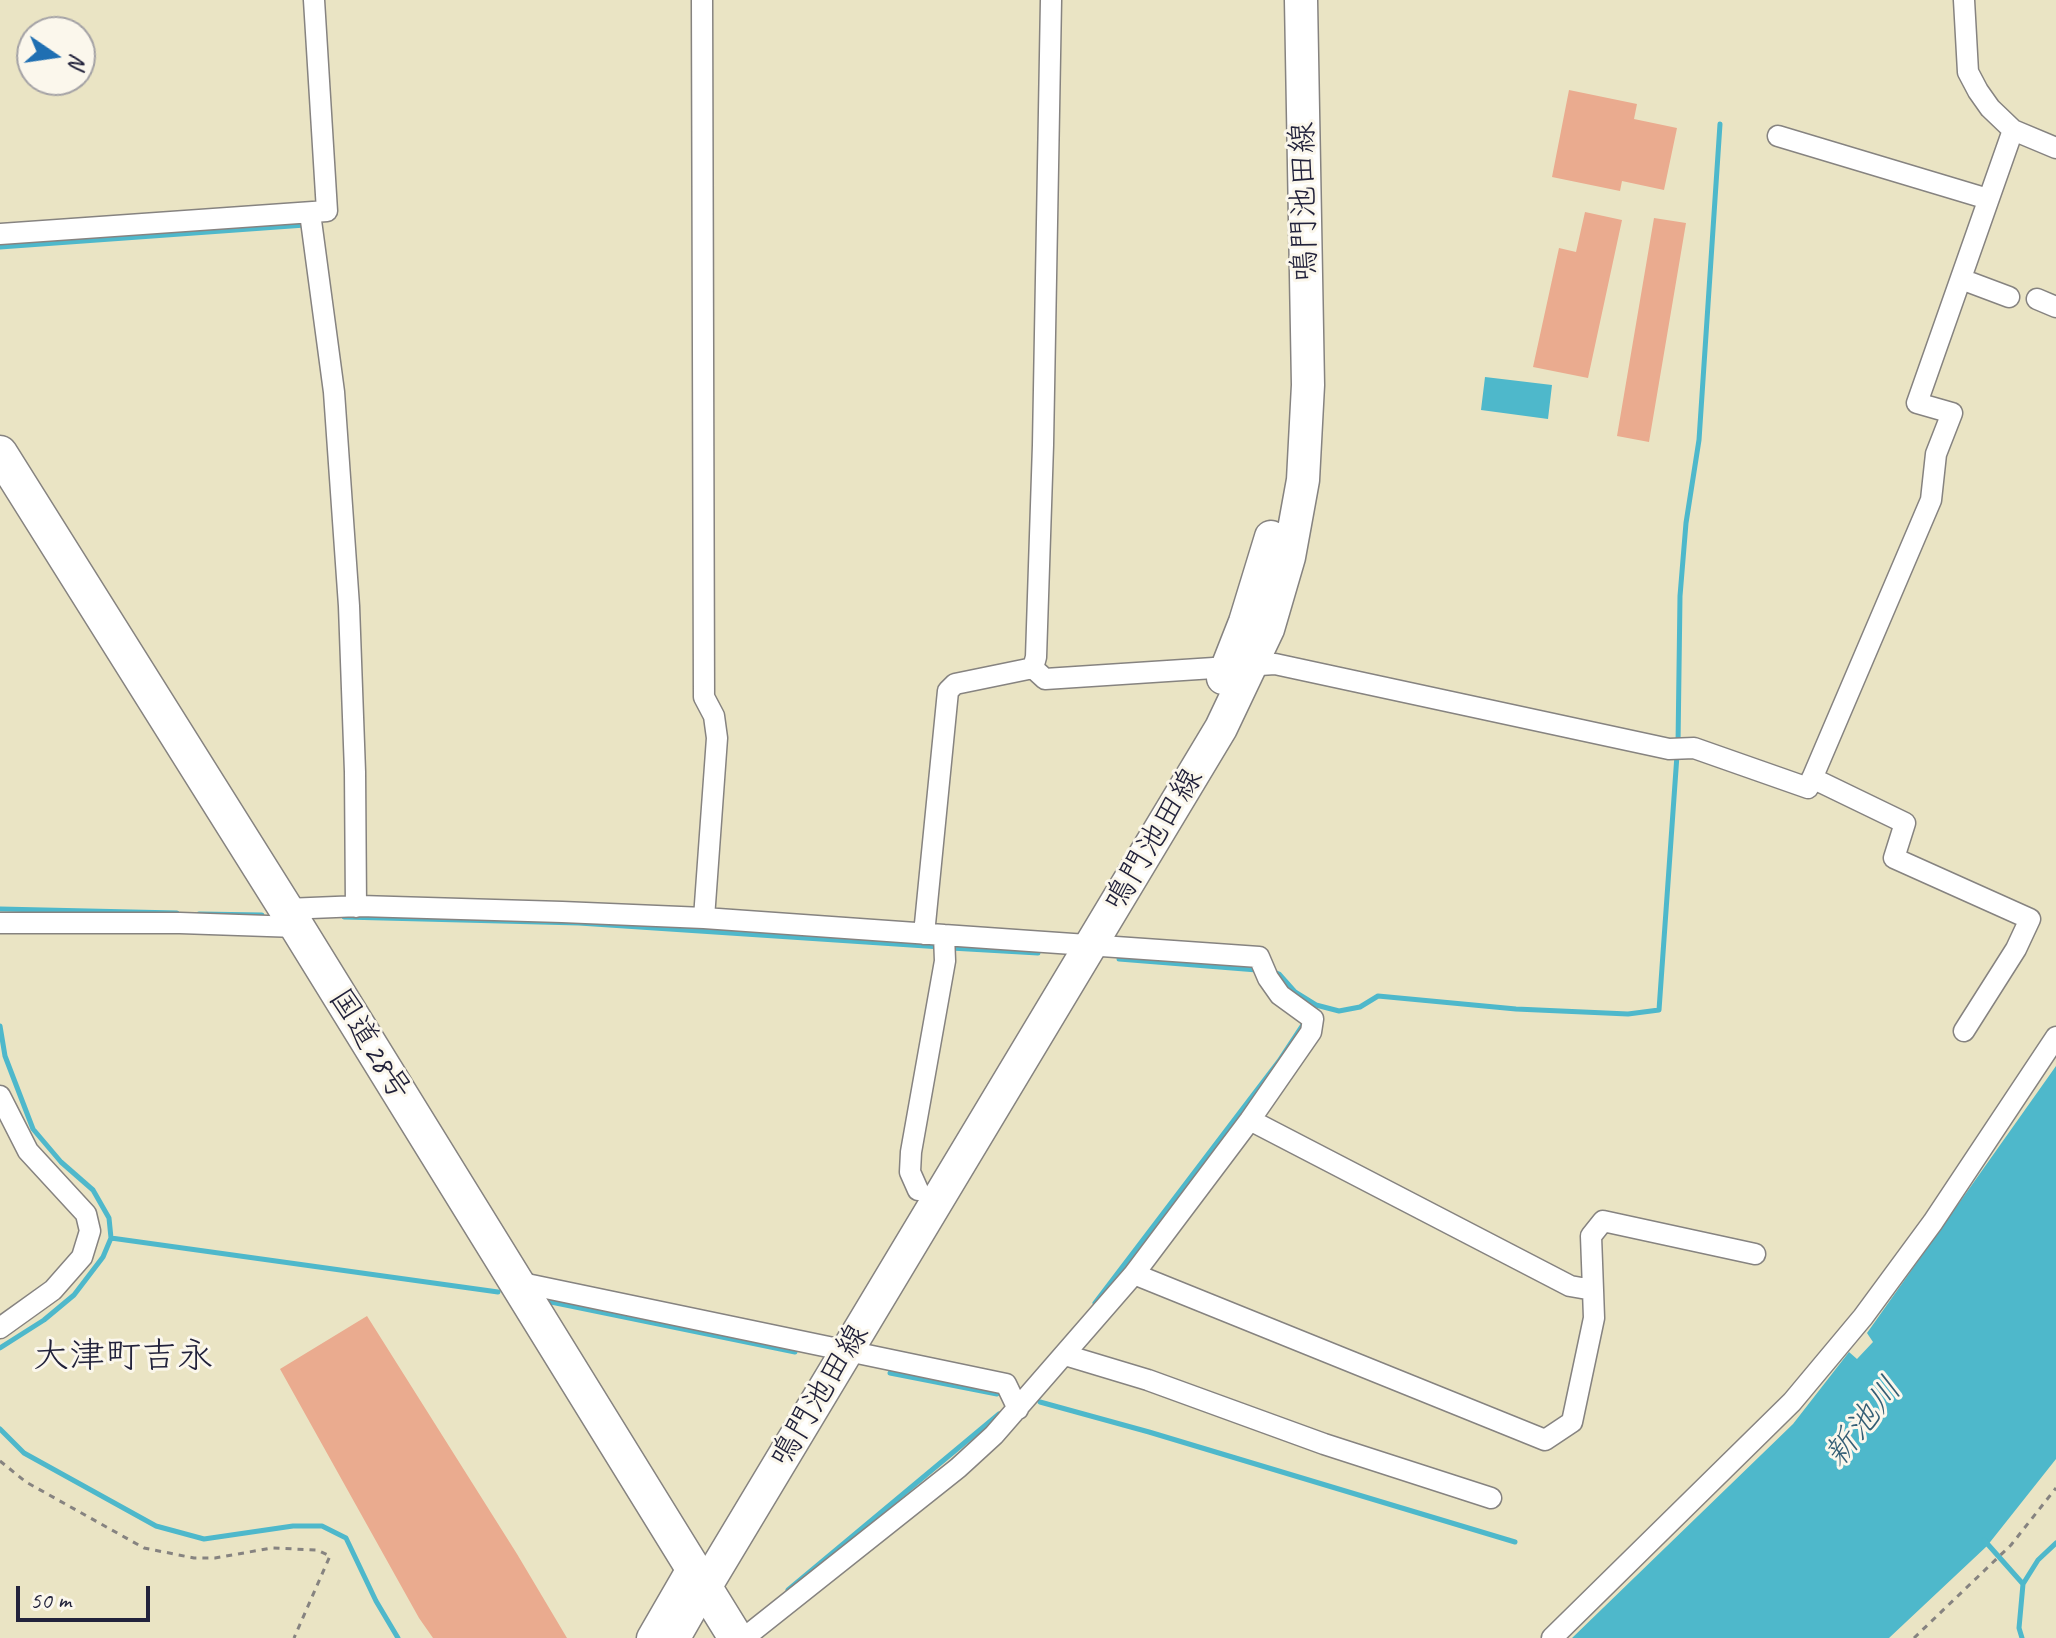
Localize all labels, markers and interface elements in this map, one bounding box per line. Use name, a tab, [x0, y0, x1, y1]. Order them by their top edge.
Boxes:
north arrow	[16, 16, 96, 96]
text: N	[62, 51, 93, 71]
street label: 鳴門池田線	[1284, 122, 1326, 282]
street label: 鳴門池田線	[1096, 762, 1212, 918]
street label: 国道28号	[320, 982, 418, 1108]
street label: 鳴門池田線	[762, 1318, 878, 1474]
district label: 大津町吉永	[33, 1336, 213, 1380]
water label: 新池川	[1817, 1370, 1911, 1476]
scale bar	[20, 1570, 154, 1620]
text: 50 m	[30, 1585, 71, 1615]

